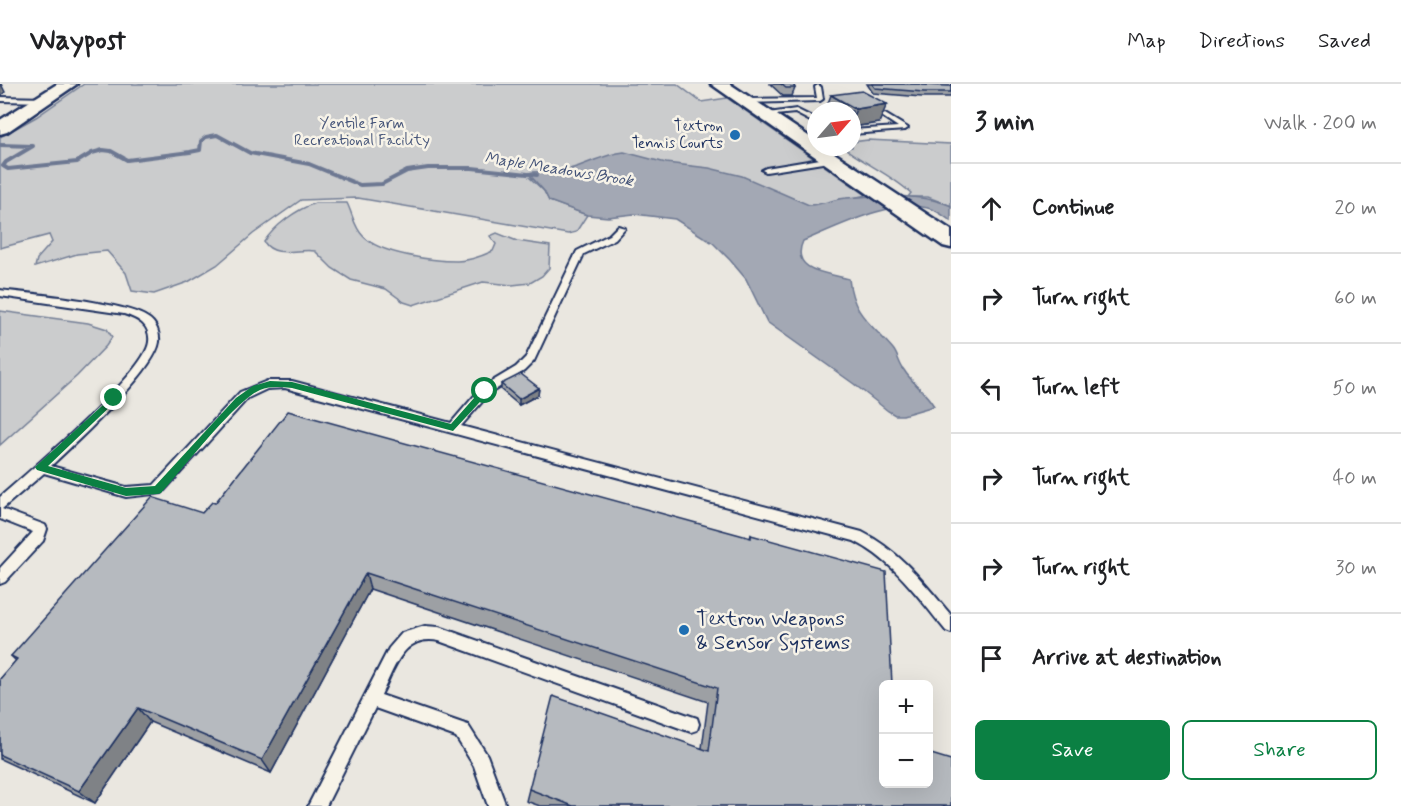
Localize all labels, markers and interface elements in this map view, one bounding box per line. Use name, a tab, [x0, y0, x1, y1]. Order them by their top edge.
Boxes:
text: Waypost	[30, 23, 126, 60]
text: Map	[1127, 27, 1166, 55]
text: Directions	[1199, 27, 1285, 55]
text: Saved	[1318, 27, 1371, 55]
north arrow	[807, 102, 861, 156]
text: 3 min	[975, 106, 1035, 140]
text: Walk · 200 m	[1264, 110, 1377, 137]
park label: Yentile Farm Recreational Facility	[294, 114, 430, 151]
place label: Textron Tennis Courts	[632, 117, 723, 154]
marker: Textron Tennis Courts	[728, 128, 742, 142]
water label: Maple Meadows Brook	[483, 147, 635, 192]
icon: ahead	[975, 192, 1008, 225]
text: Continue	[1032, 194, 1114, 222]
text: 20 m	[1334, 195, 1377, 222]
icon: right	[975, 282, 1008, 315]
text: Turn right	[1032, 284, 1130, 312]
text: 60 m	[1334, 285, 1377, 312]
icon: left	[975, 372, 1008, 405]
text: Turn left	[1032, 374, 1120, 402]
text: 50 m	[1332, 375, 1377, 402]
route start	[471, 377, 497, 403]
route end	[100, 384, 126, 410]
icon: right	[975, 462, 1008, 495]
text: Turn right	[1032, 464, 1130, 492]
text: 40 m	[1333, 465, 1377, 492]
icon: right	[975, 552, 1008, 585]
text: Turn right	[1032, 554, 1130, 582]
text: 30 m	[1335, 555, 1377, 582]
place label: Textron Weapons & Sensor Systems	[696, 605, 850, 657]
marker: Textron Weapons & Sensor Systems	[677, 623, 691, 637]
icon: arrive	[975, 642, 1008, 675]
text: Arrive at destination	[1032, 644, 1222, 672]
map controls	[879, 680, 933, 788]
button: +	[879, 680, 933, 734]
button: Save	[975, 720, 1170, 780]
button: Share	[1182, 720, 1377, 780]
button: −	[879, 734, 933, 788]

